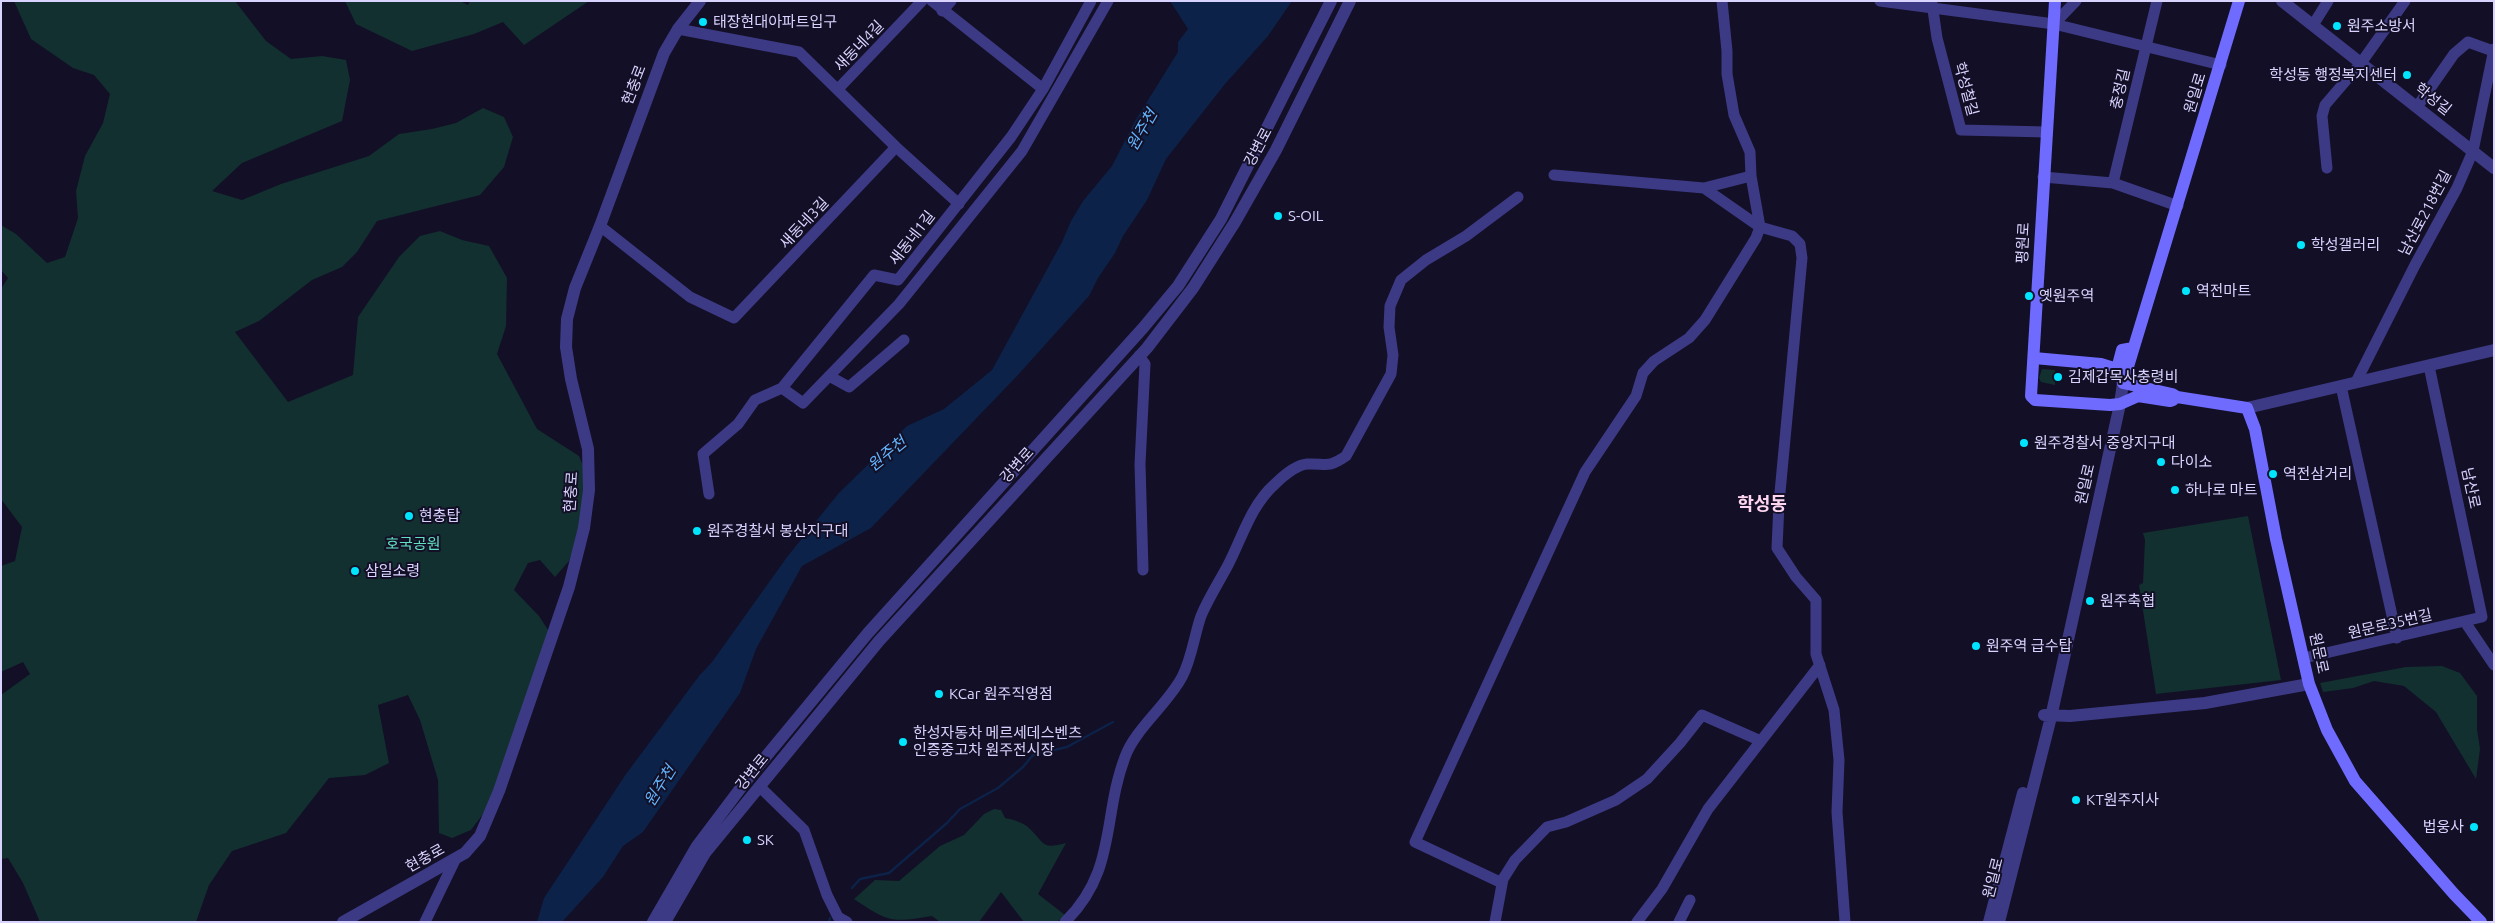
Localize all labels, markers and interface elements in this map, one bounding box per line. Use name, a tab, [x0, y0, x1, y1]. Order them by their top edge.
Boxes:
place label: 태장현대아파트입구	[713, 13, 837, 31]
marker: 태장현대아파트입구	[697, 16, 709, 28]
street label: 새동네4길	[830, 17, 888, 75]
place label: 원주소방서	[2347, 17, 2416, 35]
marker: 원주소방서	[2331, 20, 2343, 32]
street label: 학성철길	[1950, 60, 1982, 118]
street label: 현충로	[618, 62, 650, 108]
place label: 학성동 행정복지센터	[2269, 66, 2397, 84]
street label: 충정길	[2107, 67, 2133, 111]
marker: 학성동 행정복지센터	[2401, 69, 2413, 81]
street label: 원일로	[2180, 71, 2210, 115]
street label: 학성길	[2411, 79, 2455, 119]
water label: 원주천	[1123, 106, 1161, 154]
street label: 강변로	[1240, 124, 1276, 170]
street label: 남산로218번길	[2395, 167, 2455, 259]
street label: 새동네3길	[776, 194, 832, 252]
street label: 새동네1길	[885, 207, 939, 269]
place label: S-OIL	[1288, 207, 1323, 225]
marker: S-OIL	[1272, 210, 1284, 222]
street label: 평원로	[2013, 222, 2033, 264]
place label: 학성갤러리	[2311, 236, 2380, 254]
marker: 학성갤러리	[2295, 239, 2307, 251]
place label: 역전마트	[2196, 282, 2251, 300]
marker: 역전마트	[2180, 285, 2192, 297]
place label: 옛원주역	[2039, 287, 2094, 305]
marker: 옛원주역	[2023, 290, 2035, 302]
place label: 김제갑목사충령비	[2068, 368, 2178, 386]
marker: 김제갑목사충령비	[2052, 371, 2064, 383]
water label: 원주천	[864, 433, 910, 475]
place label: 원주경찰서 중앙지구대	[2034, 434, 2175, 452]
marker: 원주경찰서 중앙지구대	[2018, 437, 2030, 449]
street label: 강변로	[996, 444, 1038, 486]
place label: 다이소	[2171, 453, 2212, 471]
marker: 다이소	[2155, 456, 2167, 468]
street label: 원일로	[2072, 462, 2098, 506]
place label: 역전삼거리	[2283, 465, 2352, 483]
street label: 남산로	[2458, 466, 2484, 510]
marker: 역전삼거리	[2267, 468, 2279, 480]
street label: 현충로	[561, 471, 581, 513]
place label: 하나로 마트	[2185, 481, 2257, 499]
marker: 하나로 마트	[2169, 484, 2181, 496]
district label: 학성동	[1737, 493, 1787, 515]
place label: 현충탑	[419, 507, 460, 525]
marker: 현충탑	[403, 510, 415, 522]
place label: 원주경찰서 봉산지구대	[707, 522, 848, 540]
marker: 원주경찰서 봉산지구대	[691, 525, 703, 537]
park label: 호국공원	[385, 535, 441, 553]
place label: 삼일소령	[365, 562, 420, 580]
marker: 삼일소령	[349, 565, 361, 577]
place label: 원주축협	[2100, 592, 2155, 610]
marker: 원주축협	[2084, 595, 2096, 607]
street label: 원문로35번길	[2346, 606, 2434, 642]
street label: 원문로	[2306, 631, 2332, 675]
place label: 원주역 급수탑	[1986, 637, 2072, 655]
marker: 원주역 급수탑	[1970, 640, 1982, 652]
place label: KCar 원주직영점	[949, 685, 1053, 703]
marker: KCar 원주직영점	[933, 688, 945, 700]
place label: 한성자동차 메르세데스벤츠 인증중고차 원주전시장	[913, 724, 1082, 759]
marker: 한성자동차 메르세데스벤츠 인증중고차 원주전시장	[897, 736, 909, 748]
street label: 강변로	[732, 750, 772, 794]
water label: 원주천	[640, 762, 680, 810]
place label: KT원주지사	[2086, 791, 2159, 809]
marker: KT원주지사	[2070, 794, 2082, 806]
place label: 법웅사	[2423, 818, 2464, 836]
marker: 법웅사	[2468, 821, 2480, 833]
place label: SK	[757, 831, 774, 849]
marker: SK	[741, 834, 753, 846]
street label: 현충로	[403, 840, 447, 876]
street label: 원일로	[1979, 856, 2007, 900]

